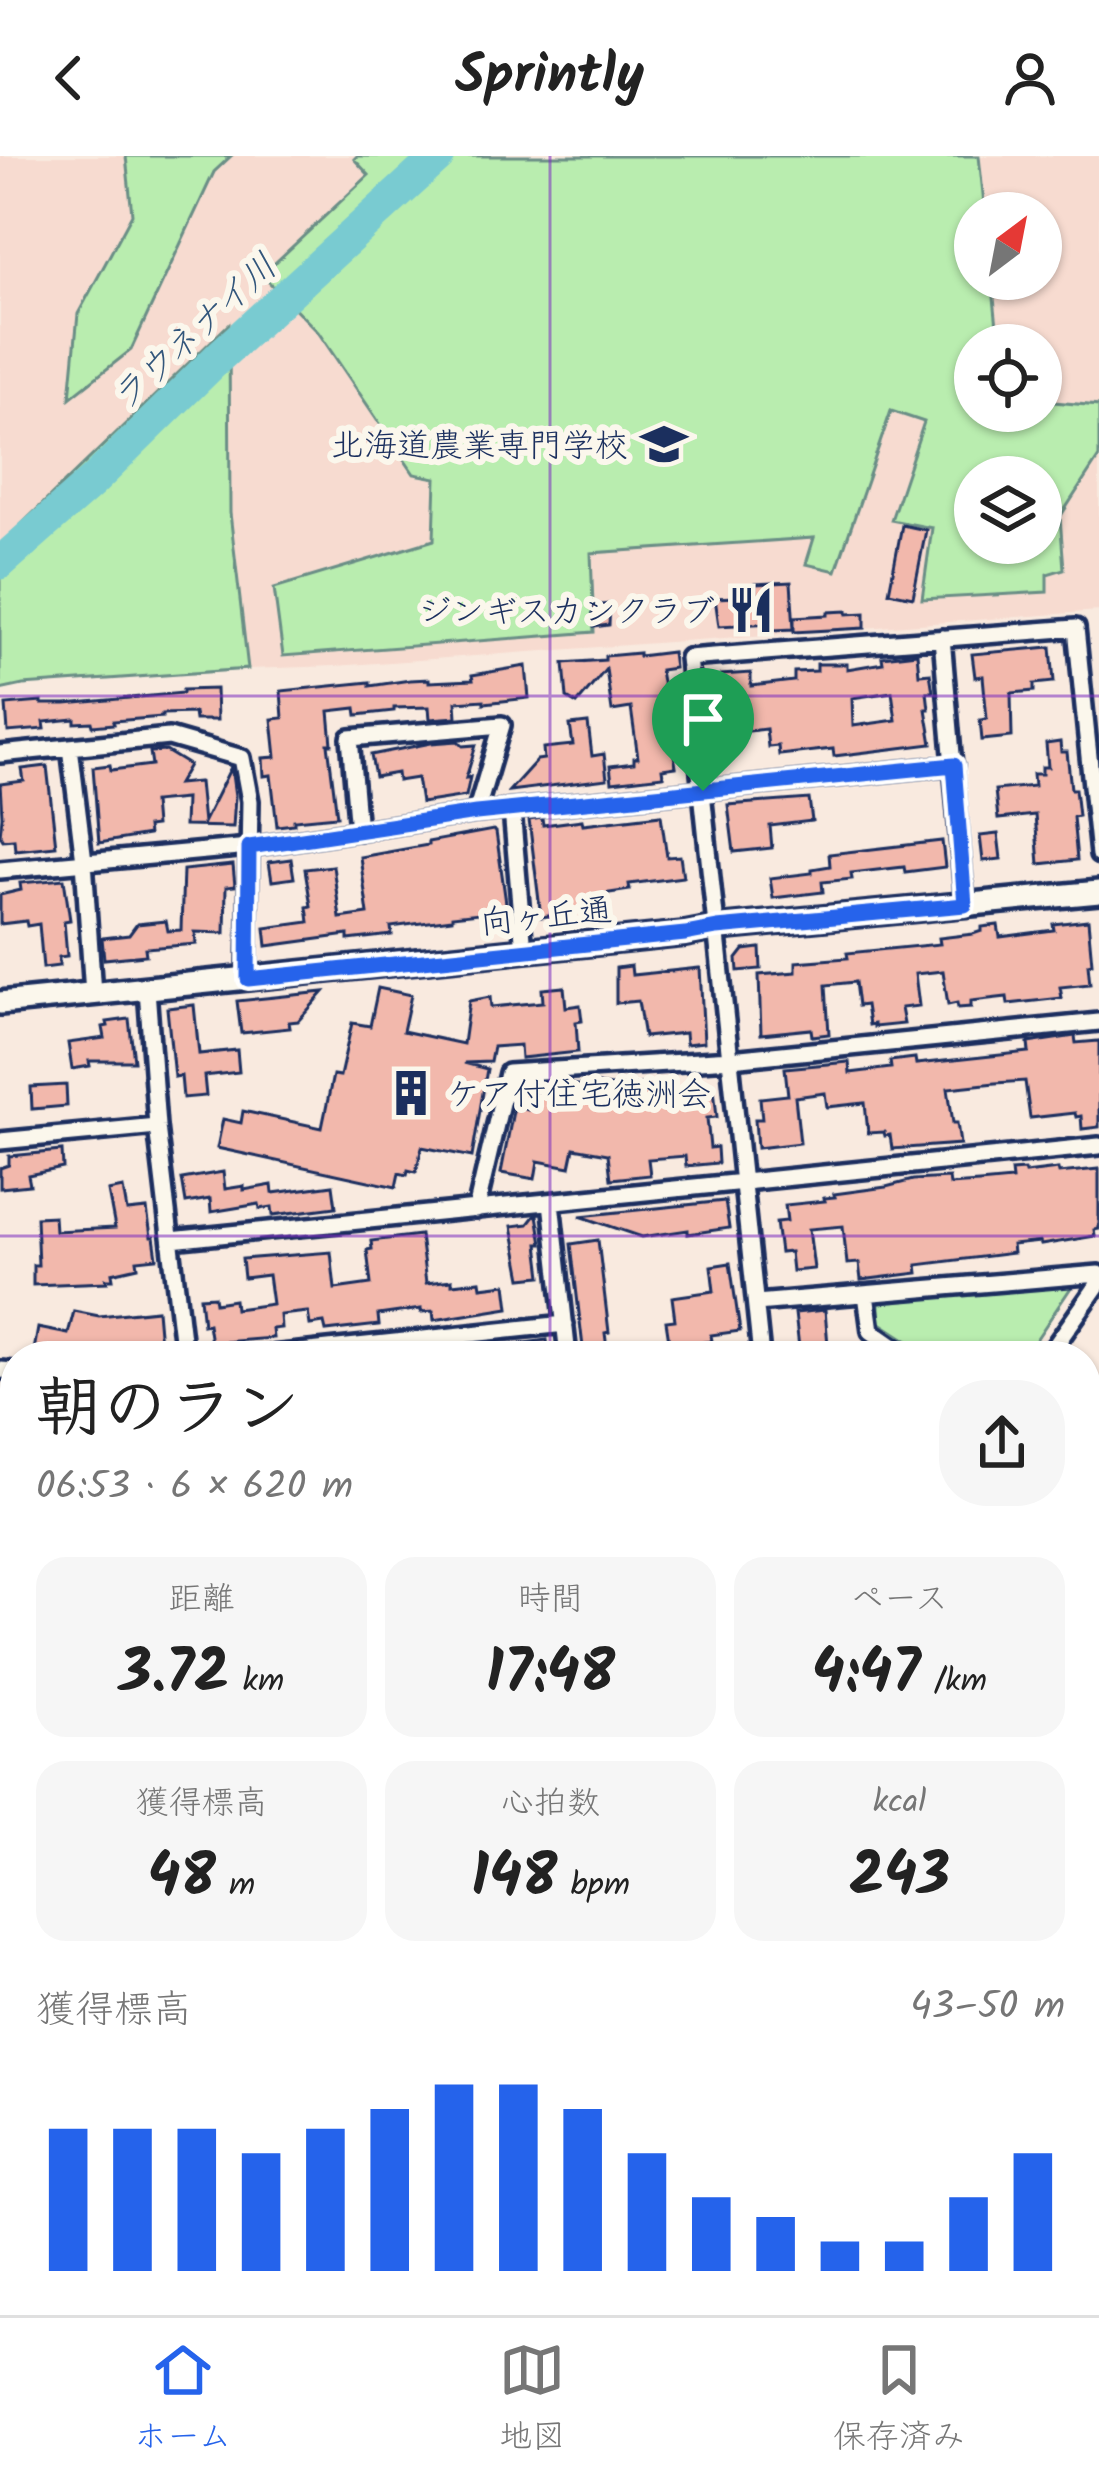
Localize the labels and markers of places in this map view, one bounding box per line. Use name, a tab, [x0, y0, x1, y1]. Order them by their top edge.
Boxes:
school or university icon: 北海道農業専門学校	[639, 419, 689, 469]
place label: 北海道農業専門学校	[331, 421, 628, 474]
restaurant icon: ジンギスカンクラブ	[726, 585, 776, 635]
place label: ジンギスカンクラブ	[418, 587, 715, 640]
pin	[652, 668, 754, 791]
building icon: ケア付住宅徳洲会	[386, 1068, 436, 1118]
place label: ケア付住宅徳洲会	[447, 1070, 711, 1123]

